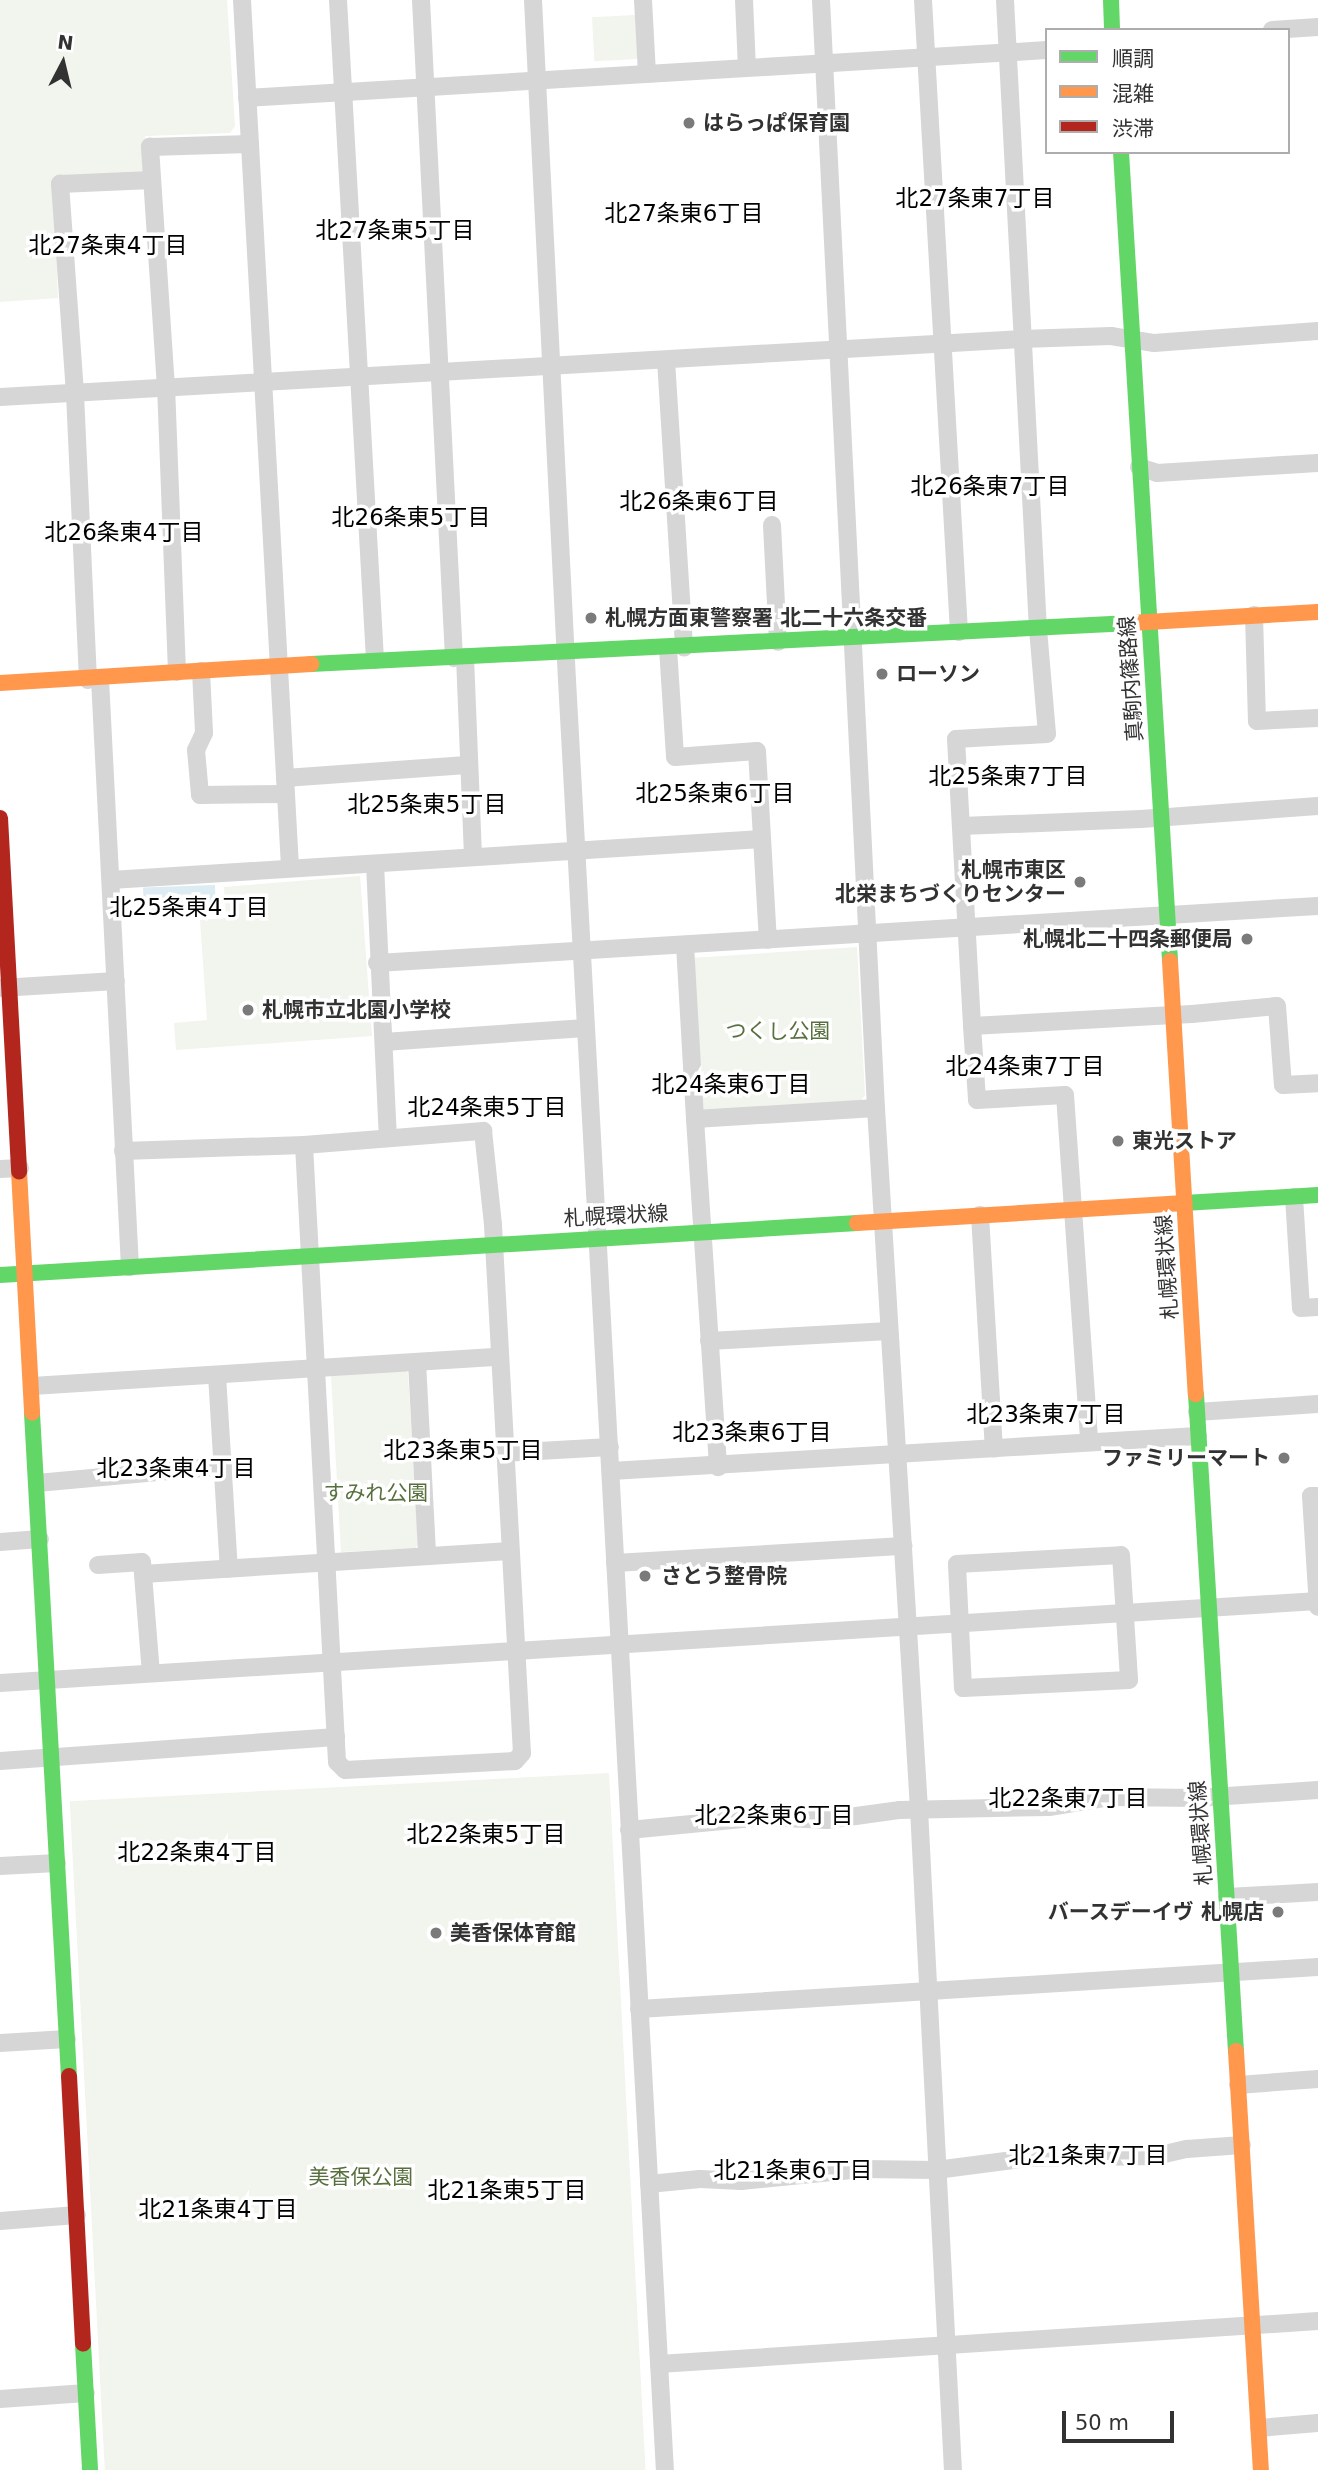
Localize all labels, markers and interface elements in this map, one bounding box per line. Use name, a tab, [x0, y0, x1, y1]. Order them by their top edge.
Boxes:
north arrow	[28, 28, 98, 98]
legend	[1045, 28, 1290, 154]
text: N	[56, 30, 75, 54]
text: 順調	[1112, 47, 1154, 71]
text: 混雑	[1112, 82, 1154, 106]
place label: はらっぱ保育園	[703, 110, 850, 136]
marker: はらっぱ保育園	[681, 115, 697, 131]
text: 渋滞	[1112, 117, 1154, 141]
district label: 北27条東7丁目	[896, 184, 1054, 212]
district label: 北27条東6丁目	[605, 199, 763, 227]
district label: 北27条東5丁目	[316, 216, 474, 244]
district label: 北27条東4丁目	[29, 231, 187, 259]
district label: 北26条東7丁目	[911, 472, 1069, 500]
district label: 北26条東6丁目	[620, 487, 778, 515]
district label: 北26条東5丁目	[332, 503, 490, 531]
district label: 北26条東4丁目	[45, 518, 203, 546]
place label: 札幌方面東警察署 北二十六条交番	[605, 605, 927, 631]
marker: 札幌方面東警察署 北二十六条交番	[583, 610, 599, 626]
street label: 真駒内篠路線	[1114, 615, 1148, 743]
place label: ローソン	[896, 661, 980, 687]
marker: ローソン	[874, 666, 890, 682]
district label: 北25条東7丁目	[929, 762, 1087, 790]
district label: 北25条東6丁目	[636, 779, 794, 807]
district label: 北25条東5丁目	[348, 790, 506, 818]
place label: 札幌市東区 北栄まちづくりセンター	[835, 857, 1066, 907]
marker: 札幌市東区 北栄まちづくりセンター	[1072, 874, 1088, 890]
district label: 北25条東4丁目	[110, 893, 268, 921]
place label: 札幌北二十四条郵便局	[1023, 926, 1233, 952]
marker: 札幌北二十四条郵便局	[1239, 931, 1255, 947]
place label: 札幌市立北園小学校	[262, 997, 451, 1023]
marker: 札幌市立北園小学校	[240, 1002, 256, 1018]
park label: つくし公園	[726, 1018, 830, 1044]
district label: 北24条東7丁目	[946, 1052, 1104, 1080]
district label: 北24条東6丁目	[652, 1070, 810, 1098]
district label: 北24条東5丁目	[408, 1093, 566, 1121]
place label: 東光ストア	[1132, 1128, 1237, 1154]
marker: 東光ストア	[1110, 1133, 1126, 1149]
street label: 札幌環状線	[563, 1201, 669, 1231]
street label: 札幌環状線	[1151, 1214, 1183, 1320]
district label: 北23条東7丁目	[967, 1400, 1125, 1428]
district label: 北23条東6丁目	[673, 1418, 831, 1446]
district label: 北23条東5丁目	[384, 1436, 542, 1464]
place label: ファミリーマート	[1102, 1445, 1270, 1471]
marker: ファミリーマート	[1276, 1450, 1292, 1466]
district label: 北23条東4丁目	[97, 1454, 255, 1482]
park label: すみれ公園	[324, 1480, 428, 1506]
place label: さとう整骨院	[661, 1563, 787, 1589]
marker: さとう整骨院	[635, 1566, 655, 1586]
street label: 札幌環状線	[1185, 1780, 1217, 1886]
district label: 北22条東7丁目	[989, 1784, 1147, 1812]
district label: 北22条東6丁目	[695, 1801, 853, 1829]
district label: 北22条東5丁目	[407, 1820, 565, 1848]
district label: 北22条東4丁目	[118, 1838, 276, 1866]
place label: バースデーイヴ 札幌店	[1047, 1899, 1264, 1925]
marker: バースデーイヴ 札幌店	[1270, 1904, 1286, 1920]
place label: 美香保体育館	[450, 1920, 576, 1946]
marker: 美香保体育館	[428, 1925, 444, 1941]
district label: 北21条東7丁目	[1009, 2141, 1167, 2169]
district label: 北21条東6丁目	[714, 2156, 872, 2184]
park label: 美香保公園	[309, 2164, 413, 2190]
district label: 北21条東5丁目	[428, 2176, 586, 2204]
district label: 北21条東4丁目	[139, 2195, 297, 2223]
scale bar	[1066, 2396, 1178, 2440]
text: 50 m	[1075, 2411, 1129, 2435]

